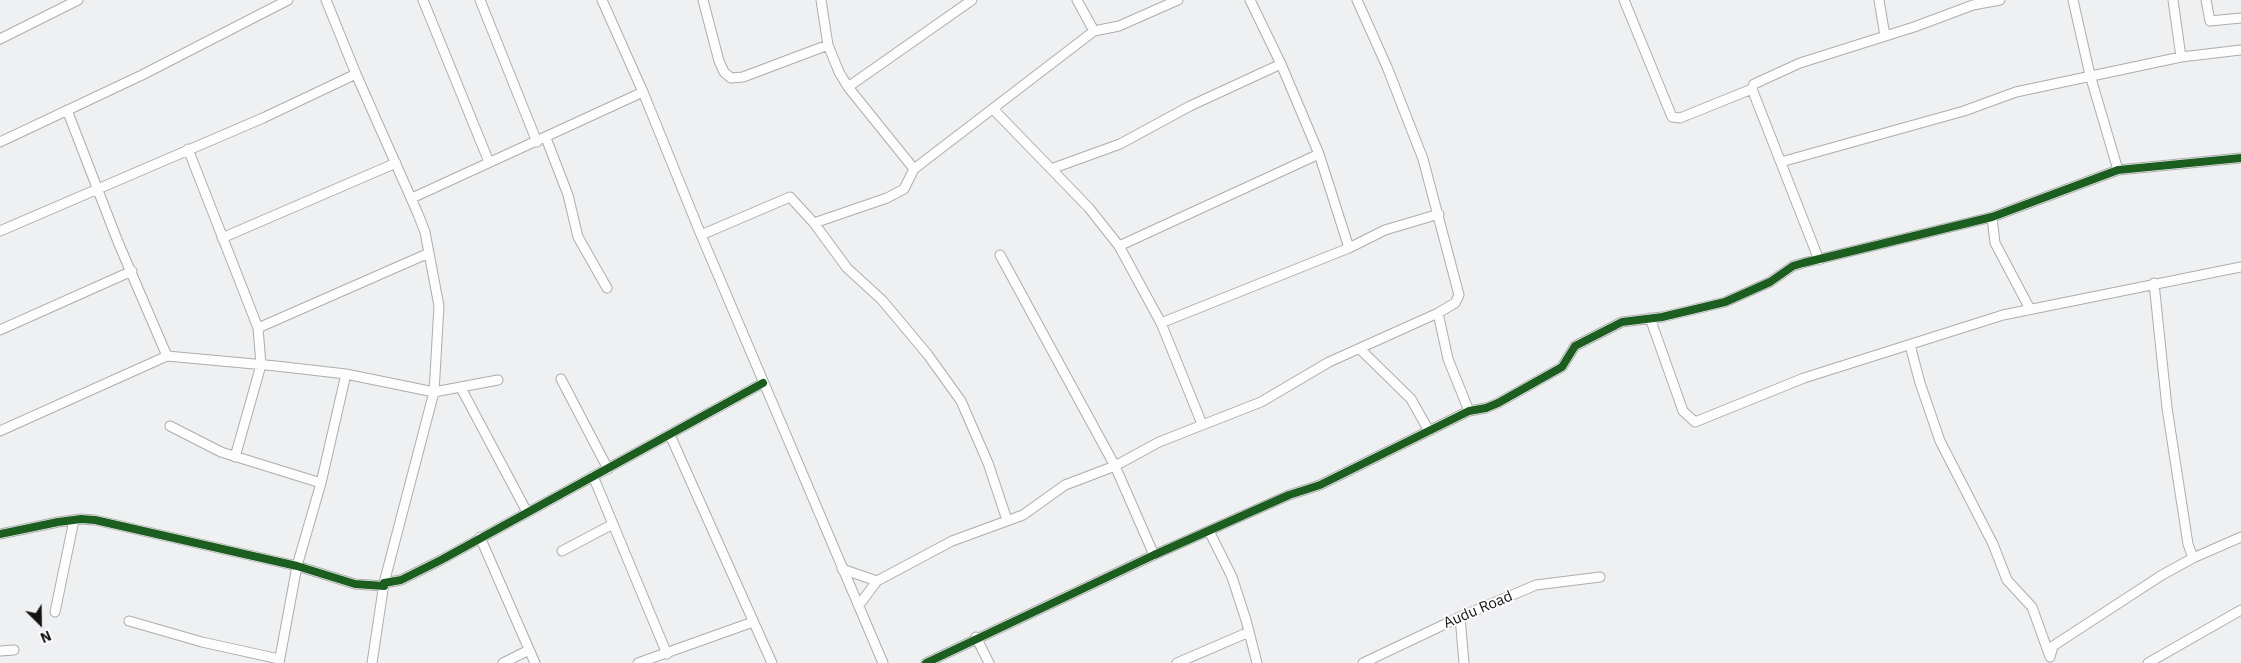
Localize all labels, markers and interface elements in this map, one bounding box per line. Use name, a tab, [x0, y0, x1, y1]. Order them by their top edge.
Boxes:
street label: Audu Road	[1441, 587, 1515, 633]
north arrow	[15, 598, 65, 648]
text: N	[38, 627, 54, 647]

